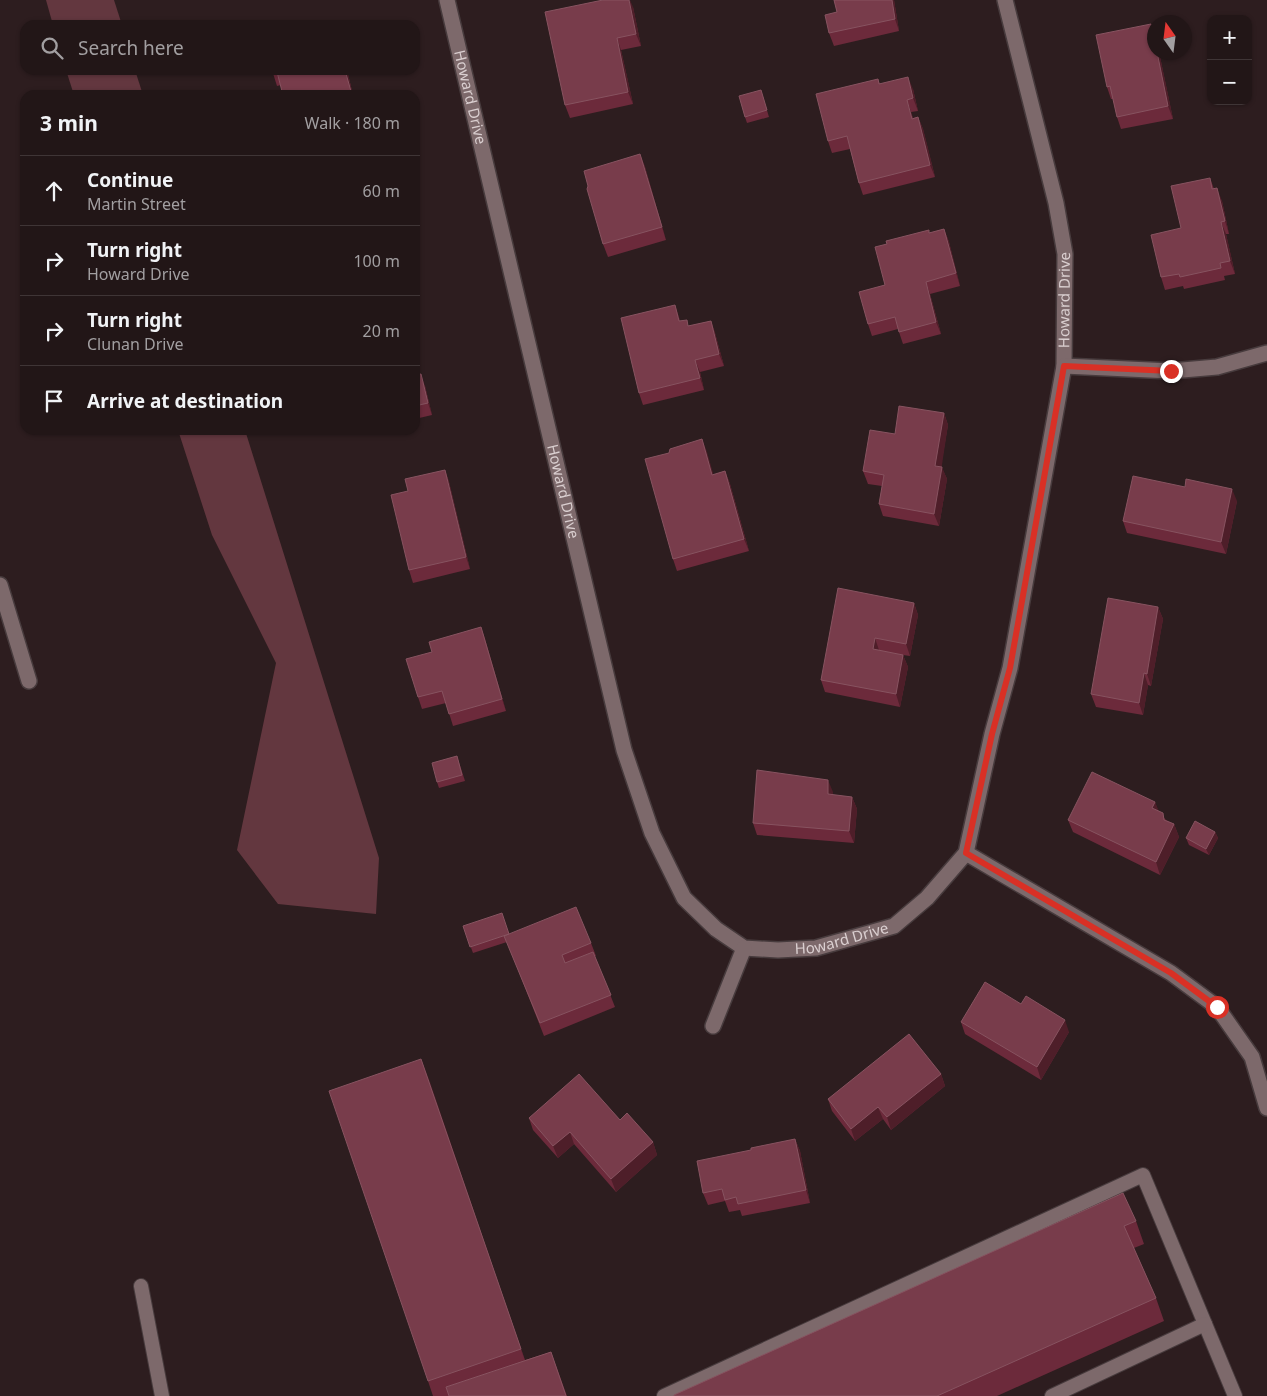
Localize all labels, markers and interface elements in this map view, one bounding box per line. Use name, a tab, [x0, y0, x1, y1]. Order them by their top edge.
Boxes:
north arrow	[1147, 15, 1192, 60]
map controls	[1207, 15, 1252, 105]
button: +	[1207, 15, 1252, 60]
search box	[20, 20, 420, 75]
icon: search	[38, 34, 66, 62]
text: Search here	[78, 35, 184, 61]
street label: Howard Drive	[450, 48, 492, 146]
button: −	[1207, 60, 1252, 105]
text: 3 min	[40, 109, 98, 137]
text: Walk · 180 m	[305, 112, 400, 134]
text: Continue	[87, 167, 173, 193]
icon: ahead	[40, 177, 68, 205]
text: 60 m	[363, 180, 400, 202]
text: Martin Street	[87, 193, 186, 215]
text: Turn right	[87, 237, 182, 263]
icon: right	[40, 247, 68, 275]
text: 100 m	[353, 250, 400, 272]
street label: Howard Drive	[1053, 252, 1074, 348]
text: Howard Drive	[87, 263, 190, 285]
text: Turn right	[87, 307, 182, 333]
icon: right	[40, 317, 68, 345]
text: 20 m	[363, 320, 400, 342]
text: Clunan Drive	[87, 333, 184, 355]
route end	[1160, 360, 1183, 383]
icon: arrive	[40, 387, 68, 415]
text: Arrive at destination	[87, 388, 283, 414]
street label: Howard Drive	[543, 442, 585, 540]
street label: Howard Drive	[794, 917, 891, 958]
route start	[1206, 996, 1229, 1019]

